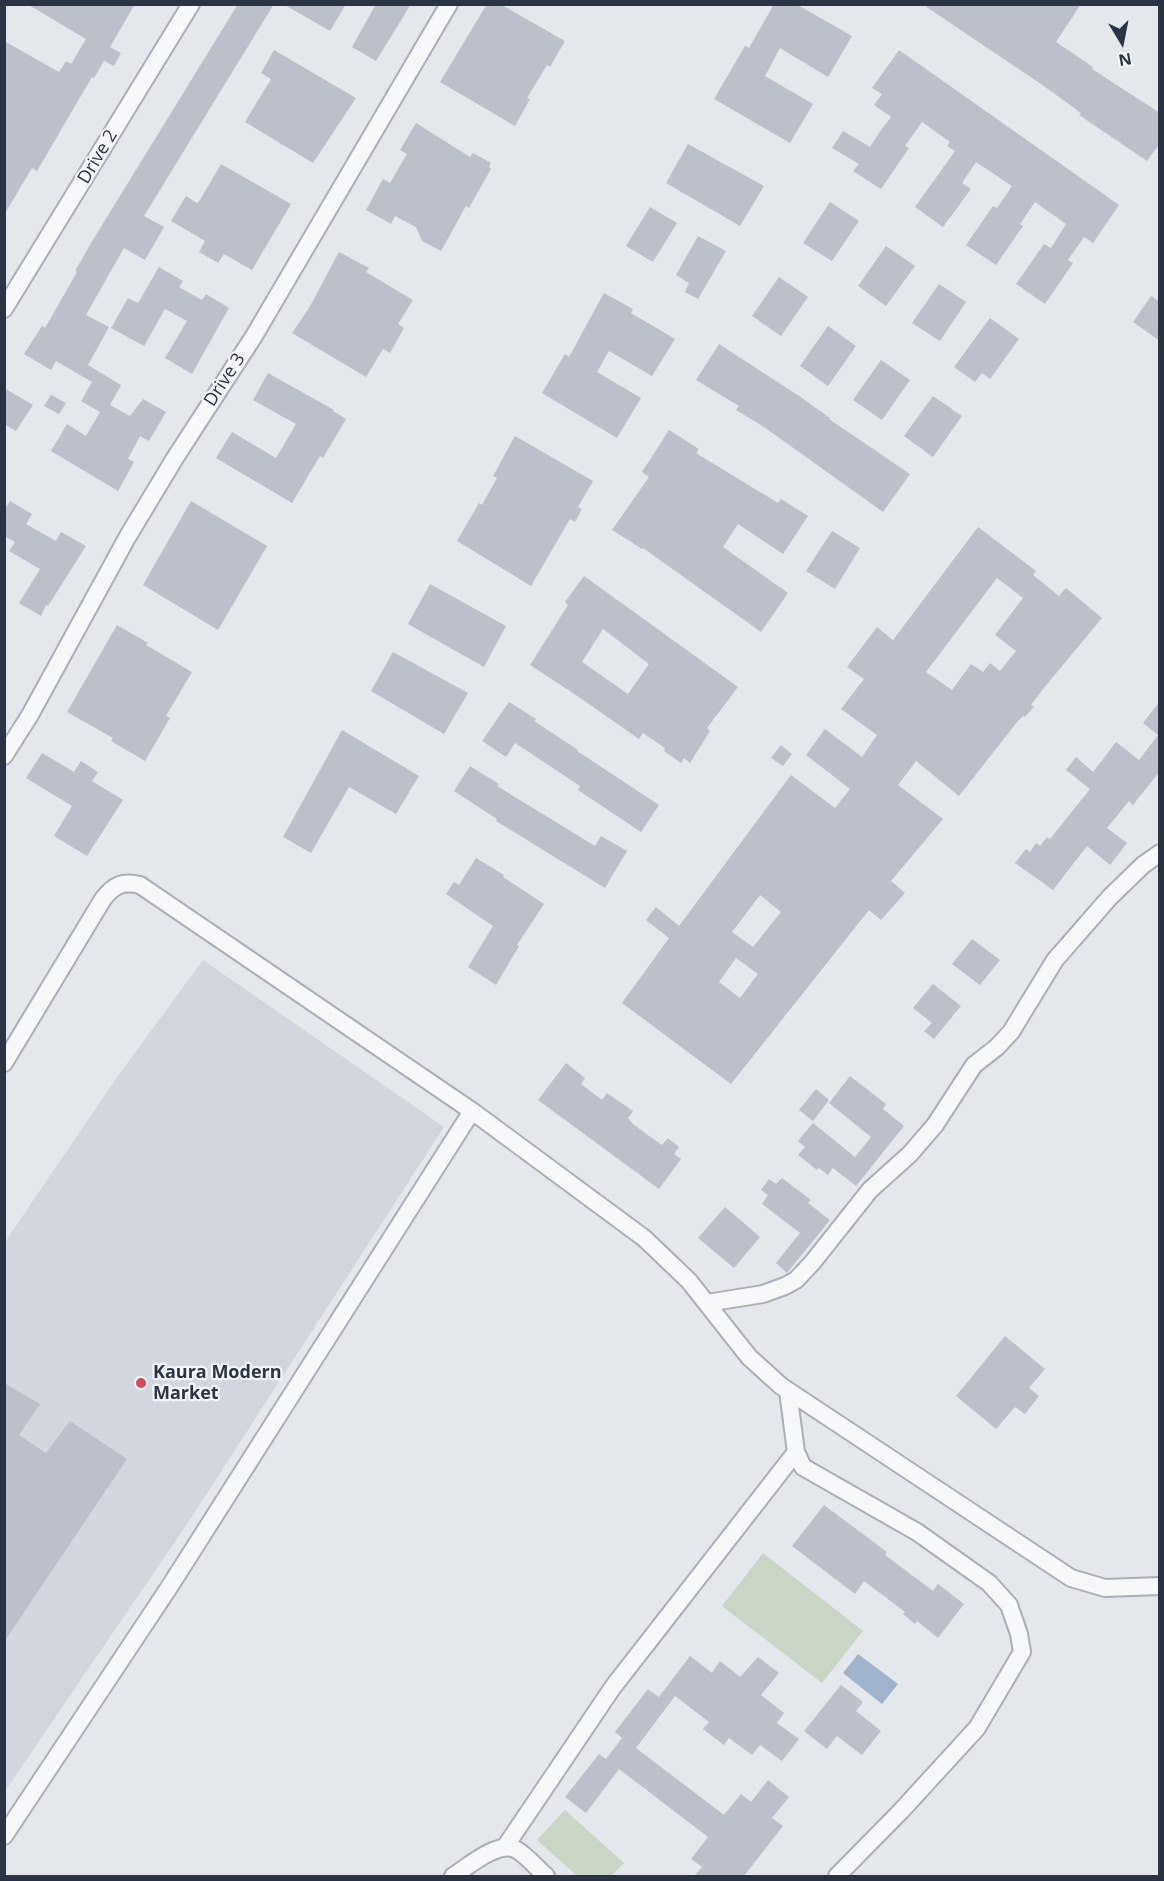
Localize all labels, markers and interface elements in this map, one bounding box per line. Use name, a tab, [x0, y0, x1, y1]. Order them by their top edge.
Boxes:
north arrow	[1092, 12, 1152, 72]
text: N	[1117, 48, 1133, 72]
street label: Drive 2	[74, 126, 122, 188]
street label: Drive 3	[200, 349, 250, 411]
place label: Kaura Modern Market	[153, 1362, 282, 1404]
marker: Kaura Modern Market	[134, 1376, 148, 1390]

